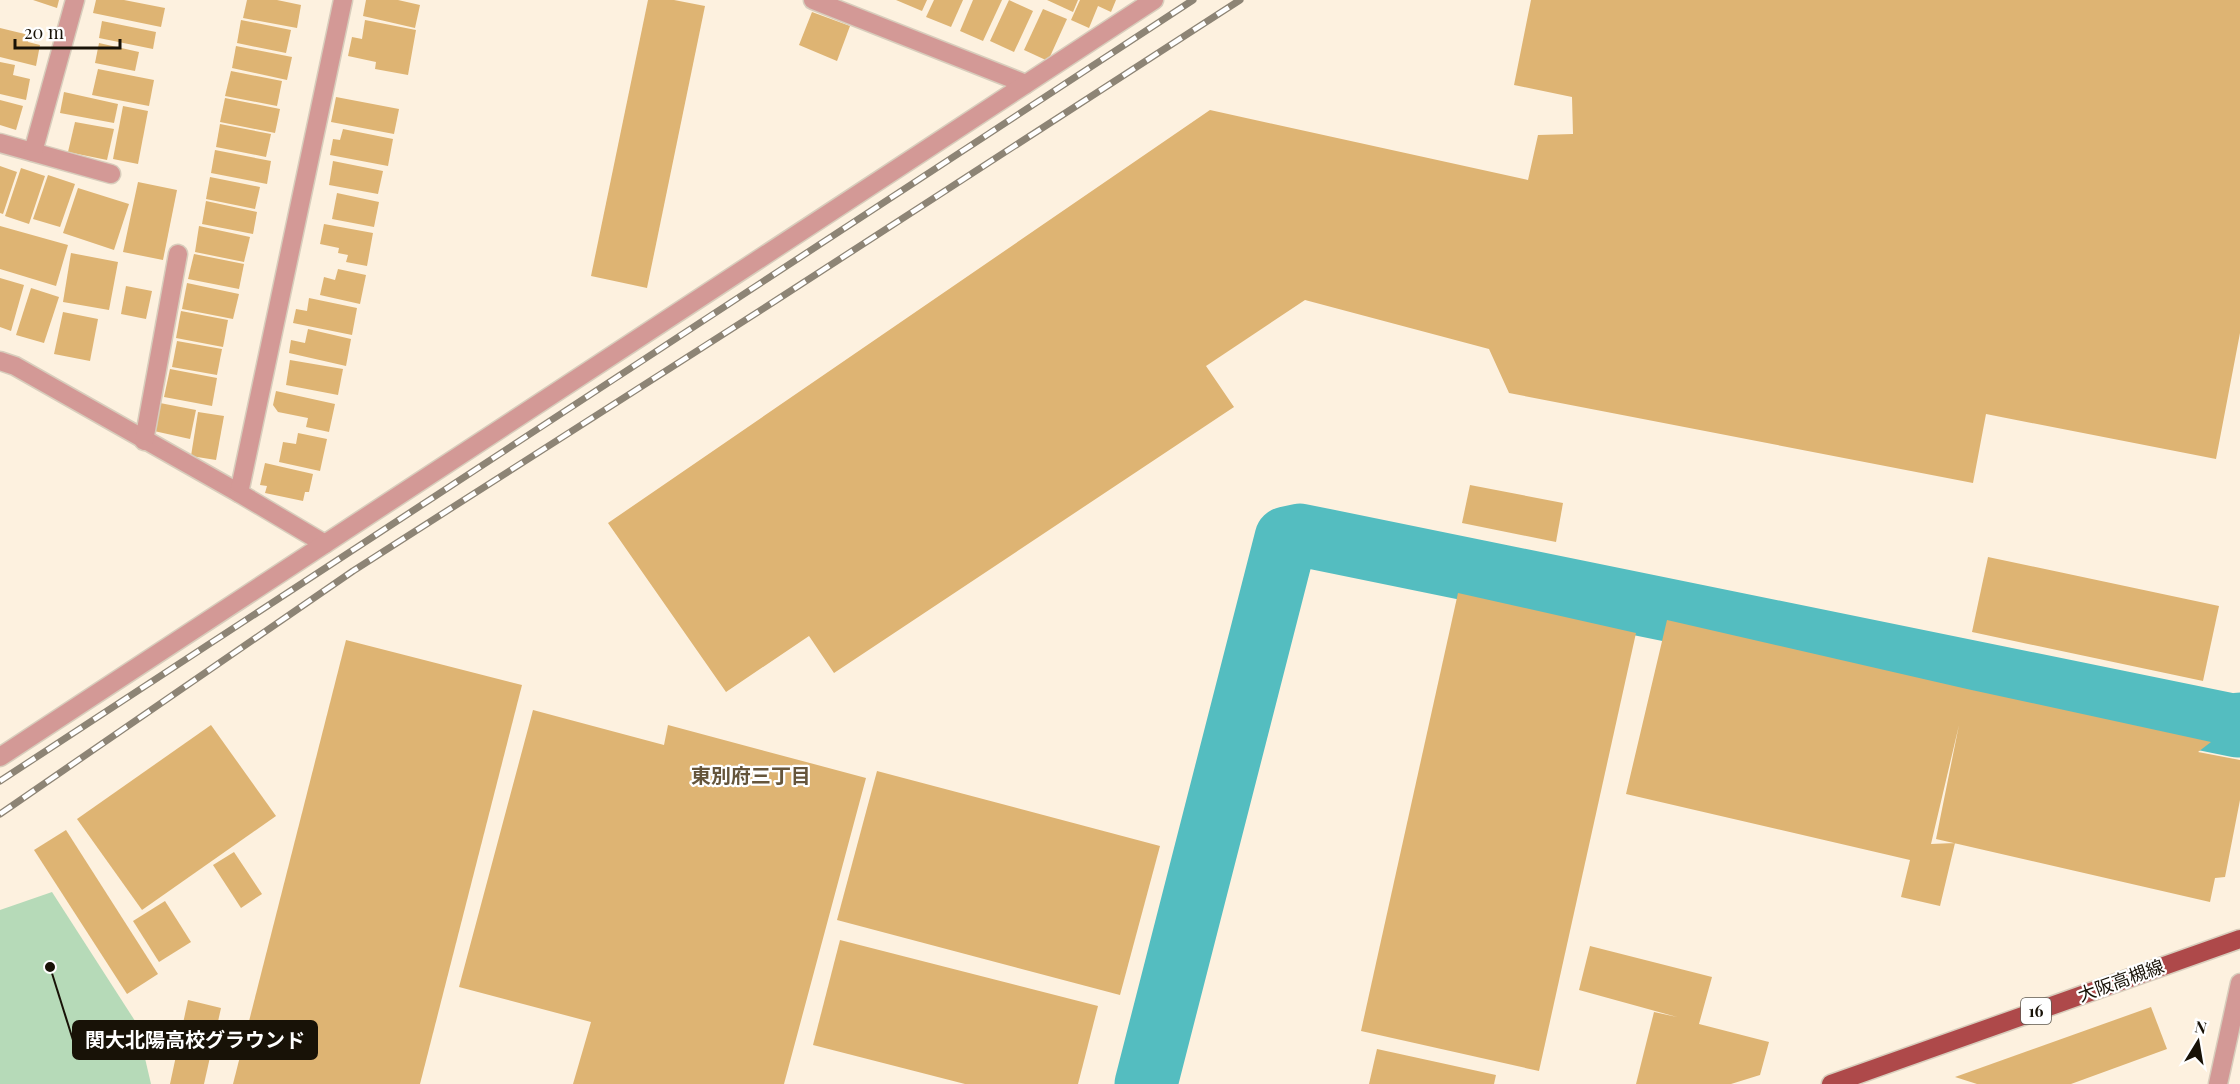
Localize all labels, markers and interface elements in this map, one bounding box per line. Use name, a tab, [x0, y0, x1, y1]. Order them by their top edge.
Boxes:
scale bar	[15, 12, 120, 50]
text: 20 m	[24, 20, 64, 44]
district label: 東別府三丁目	[691, 761, 811, 788]
street label: 大阪高槻線	[2074, 953, 2167, 1007]
road number: 16	[2021, 998, 2051, 1024]
north arrow	[2168, 1012, 2228, 1072]
text: N	[2193, 1015, 2209, 1038]
callout: 関大北陽高校グラウンド	[73, 1021, 317, 1059]
text: 関大北陽高校グラウンド	[85, 1025, 305, 1052]

